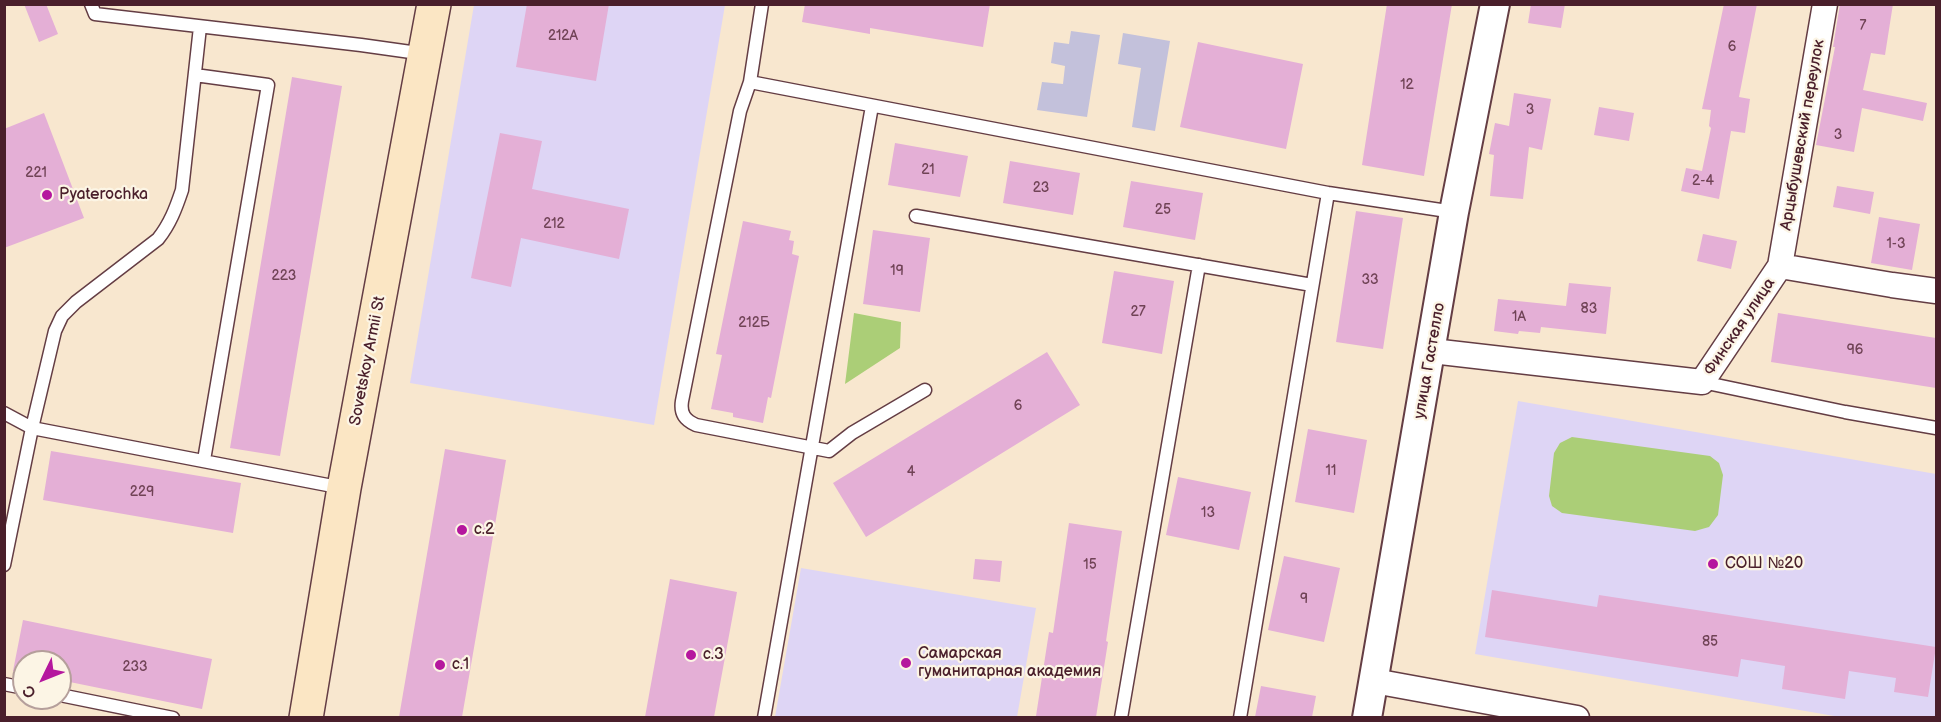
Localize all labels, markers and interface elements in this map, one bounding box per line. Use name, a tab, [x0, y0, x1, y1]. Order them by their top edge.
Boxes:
house number: 7	[1860, 18, 1866, 34]
house number: 212А	[548, 28, 578, 44]
street label: Арцыбушевский переулок	[1777, 38, 1829, 232]
house number: 6	[1728, 39, 1736, 55]
house number: 12	[1400, 77, 1414, 93]
house number: 3	[1526, 102, 1534, 118]
house number: 3	[1834, 127, 1842, 143]
house number: 21	[921, 162, 935, 178]
house number: 221	[25, 165, 47, 181]
house number: 2-4	[1692, 173, 1714, 189]
house number: 23	[1033, 180, 1049, 196]
place label: Pyaterochka	[59, 185, 148, 205]
marker: Pyaterochka	[40, 188, 54, 202]
house number: 25	[1155, 202, 1171, 218]
house number: 212	[543, 216, 565, 232]
house number: 1-3	[1886, 236, 1906, 252]
house number: 19	[890, 263, 904, 279]
house number: 223	[272, 268, 296, 284]
house number: 33	[1361, 272, 1379, 288]
street label: Финская улица	[1700, 275, 1780, 379]
street label: Sovetskoy Armii St	[346, 295, 390, 427]
street label: улица Гастелло	[1410, 301, 1450, 421]
house number: 83	[1581, 301, 1597, 317]
house number: 27	[1130, 304, 1146, 320]
house number: 1А	[1512, 309, 1526, 325]
house number: 212Б	[738, 315, 770, 331]
house number: 96	[1847, 342, 1863, 358]
house number: 6	[1014, 398, 1022, 414]
house number: 11	[1326, 463, 1336, 479]
house number: 4	[907, 464, 915, 480]
house number: 229	[130, 484, 154, 500]
house number: 13	[1201, 505, 1215, 521]
place label: с.2	[474, 520, 494, 540]
marker: с.2	[455, 523, 469, 537]
place label: СОШ №20	[1725, 554, 1803, 574]
house number: 15	[1083, 557, 1097, 573]
marker: СОШ №20	[1706, 557, 1720, 571]
house number: 9	[1300, 591, 1308, 607]
house number: 85	[1702, 634, 1718, 650]
place label: Самарская гуманитарная академия	[918, 644, 1101, 682]
place label: с.3	[703, 645, 724, 665]
marker: с.3	[684, 648, 698, 662]
north arrow	[12, 650, 72, 710]
place label: с.1	[452, 655, 469, 675]
marker: Самарская гуманитарная академия	[899, 656, 913, 670]
marker: с.1	[433, 658, 447, 672]
house number: 233	[122, 659, 148, 675]
text: С	[19, 681, 41, 702]

